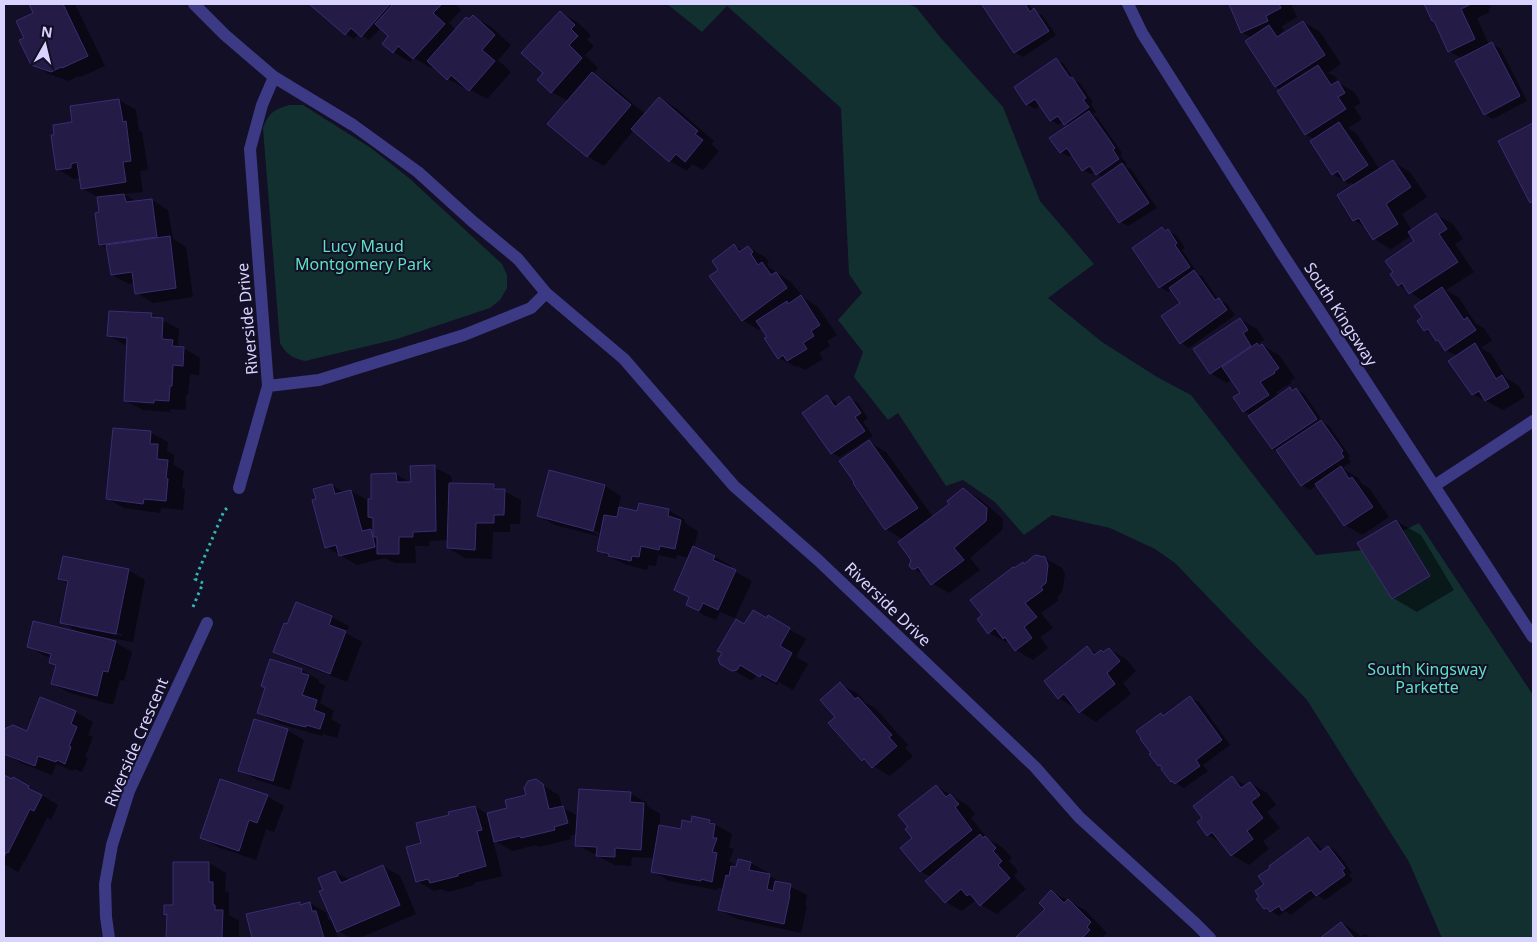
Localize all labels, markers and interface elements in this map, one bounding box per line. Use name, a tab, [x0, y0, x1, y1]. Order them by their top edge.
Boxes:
north arrow	[20, 20, 70, 70]
text: N	[40, 21, 54, 42]
park label: Lucy Maud Montgomery Park	[295, 235, 431, 275]
street label: South Kingsway	[1299, 258, 1383, 371]
street label: Riverside Drive	[231, 262, 263, 376]
street label: Riverside Drive	[840, 557, 936, 651]
park label: South Kingsway Parkette	[1367, 658, 1487, 698]
street label: Riverside Crescent	[99, 674, 173, 810]

